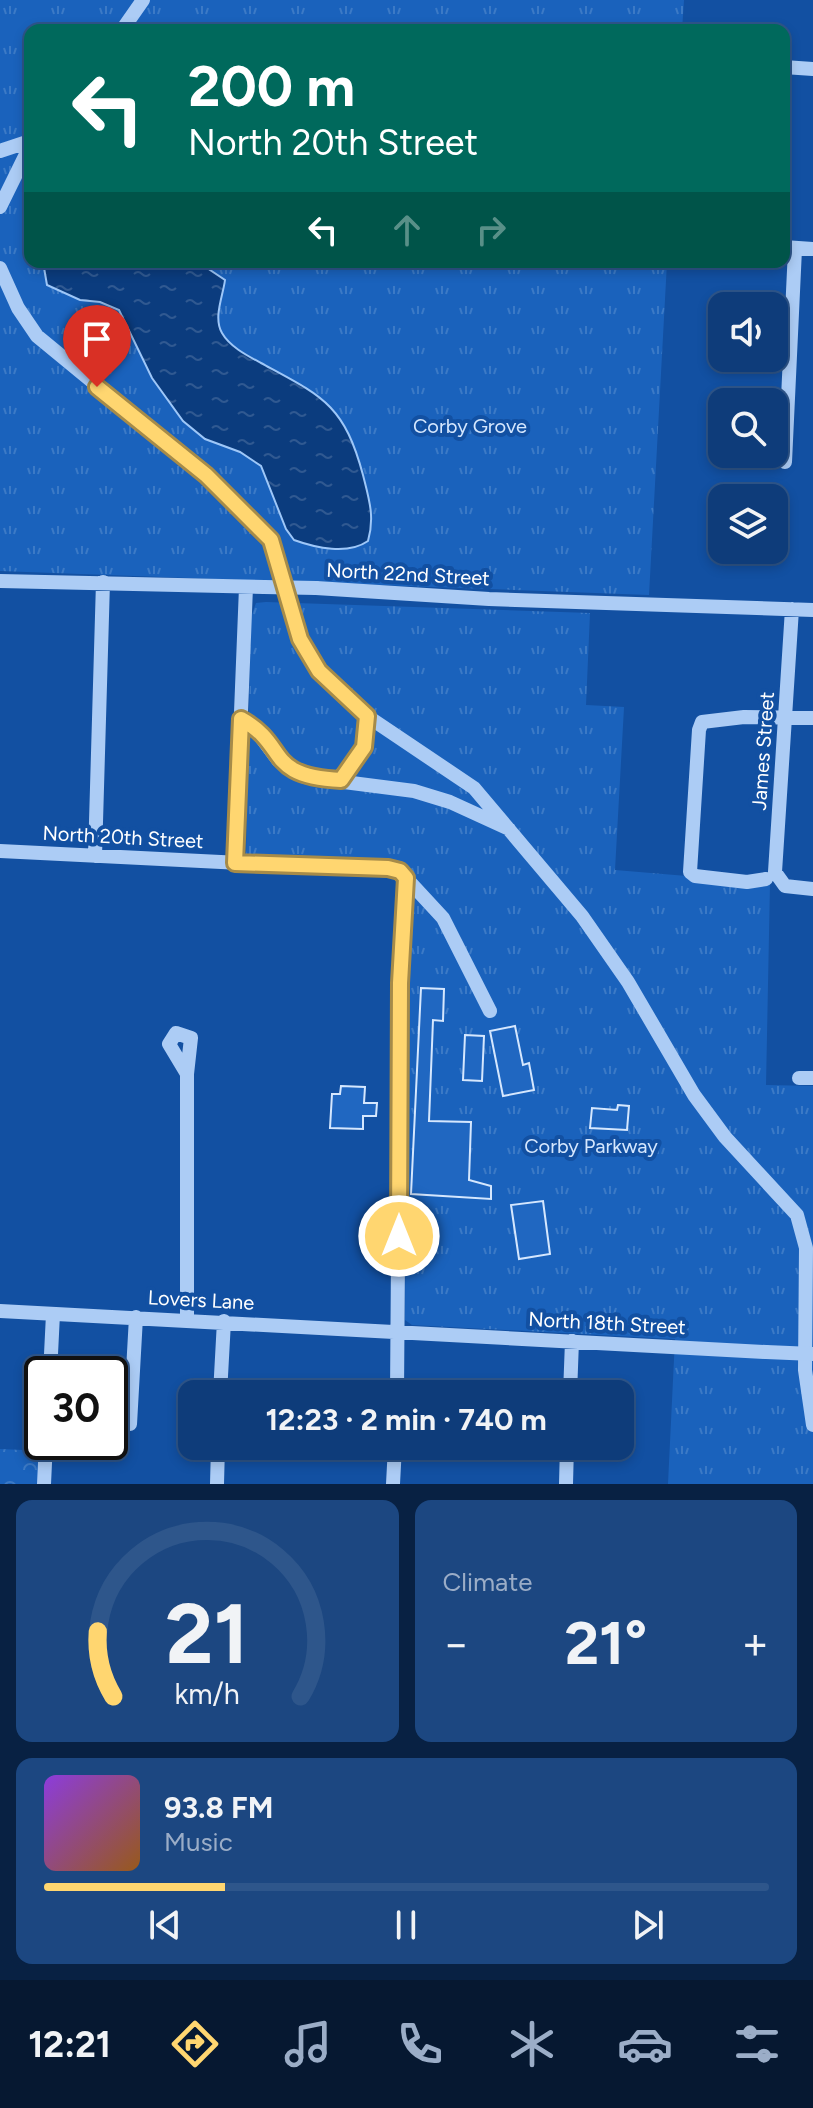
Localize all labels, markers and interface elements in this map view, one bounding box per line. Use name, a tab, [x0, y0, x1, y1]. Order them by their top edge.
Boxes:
text: 200 m	[188, 53, 355, 120]
icon: left	[56, 56, 160, 160]
text: North 20th Street	[188, 121, 478, 164]
icon: left	[301, 208, 345, 252]
icon: ahead	[385, 208, 429, 252]
icon: right	[469, 208, 513, 252]
map controls	[708, 292, 788, 564]
button: sound	[708, 292, 788, 372]
pin	[63, 305, 131, 387]
icon: arrive	[75, 317, 119, 361]
button: search	[708, 388, 788, 468]
park label: Corby Grove	[413, 414, 527, 438]
button: layers	[708, 484, 788, 564]
street label: North 22nd Street	[326, 558, 490, 590]
street label: James Street	[747, 691, 779, 811]
street label: North 20th Street	[42, 821, 204, 853]
park label: Corby Parkway	[524, 1134, 658, 1158]
position arrow	[357, 1194, 441, 1278]
street label: Lovers Lane	[147, 1285, 255, 1315]
street label: North 18th Street	[528, 1307, 686, 1339]
speed limit sign: 30	[24, 1356, 128, 1460]
text: 12:23 · 2 min · 740 m	[265, 1401, 547, 1438]
text: Climate	[443, 1566, 532, 1598]
text: 21	[166, 1584, 249, 1684]
text: 21°	[564, 1607, 647, 1679]
text: −	[443, 1617, 470, 1670]
text: +	[742, 1617, 769, 1670]
text: km/h	[175, 1677, 240, 1711]
text: 93.8 FM	[164, 1789, 273, 1826]
text: Music	[164, 1826, 233, 1858]
icon: previous	[143, 1903, 187, 1947]
icon: pause	[384, 1903, 428, 1947]
icon: next	[626, 1903, 670, 1947]
icon: directions	[167, 2016, 223, 2072]
icon: music	[280, 2016, 336, 2072]
icon: phone	[392, 2016, 448, 2072]
icon: climate	[504, 2016, 560, 2072]
icon: car	[617, 2016, 673, 2072]
icon: filters	[729, 2016, 785, 2072]
text: 12:21	[28, 2023, 111, 2066]

